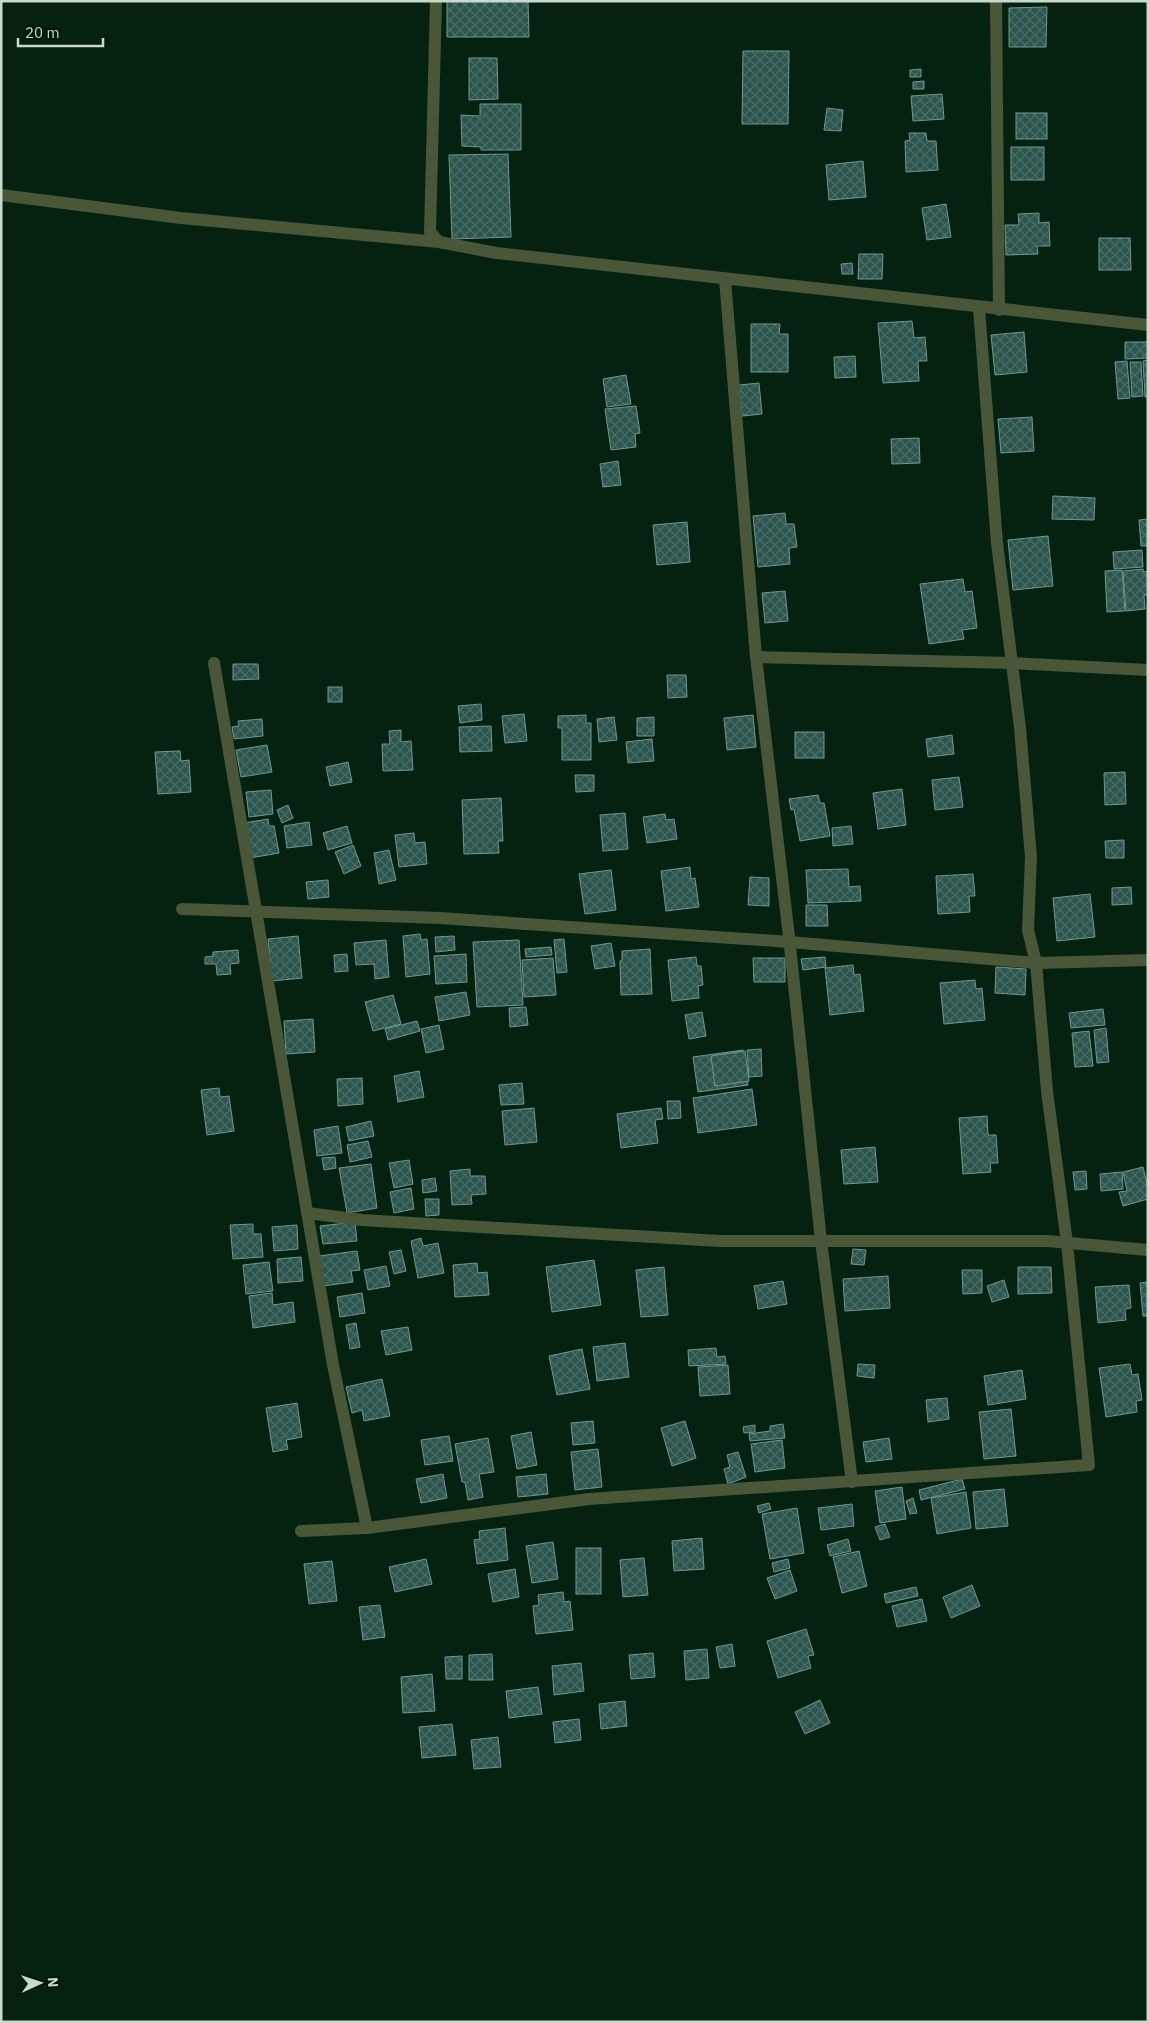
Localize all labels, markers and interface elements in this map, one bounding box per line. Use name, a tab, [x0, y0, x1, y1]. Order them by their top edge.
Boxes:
scale bar	[18, 15, 102, 47]
text: 20 m	[25, 23, 60, 42]
north arrow	[15, 1958, 65, 2008]
text: N	[44, 1977, 62, 1988]

